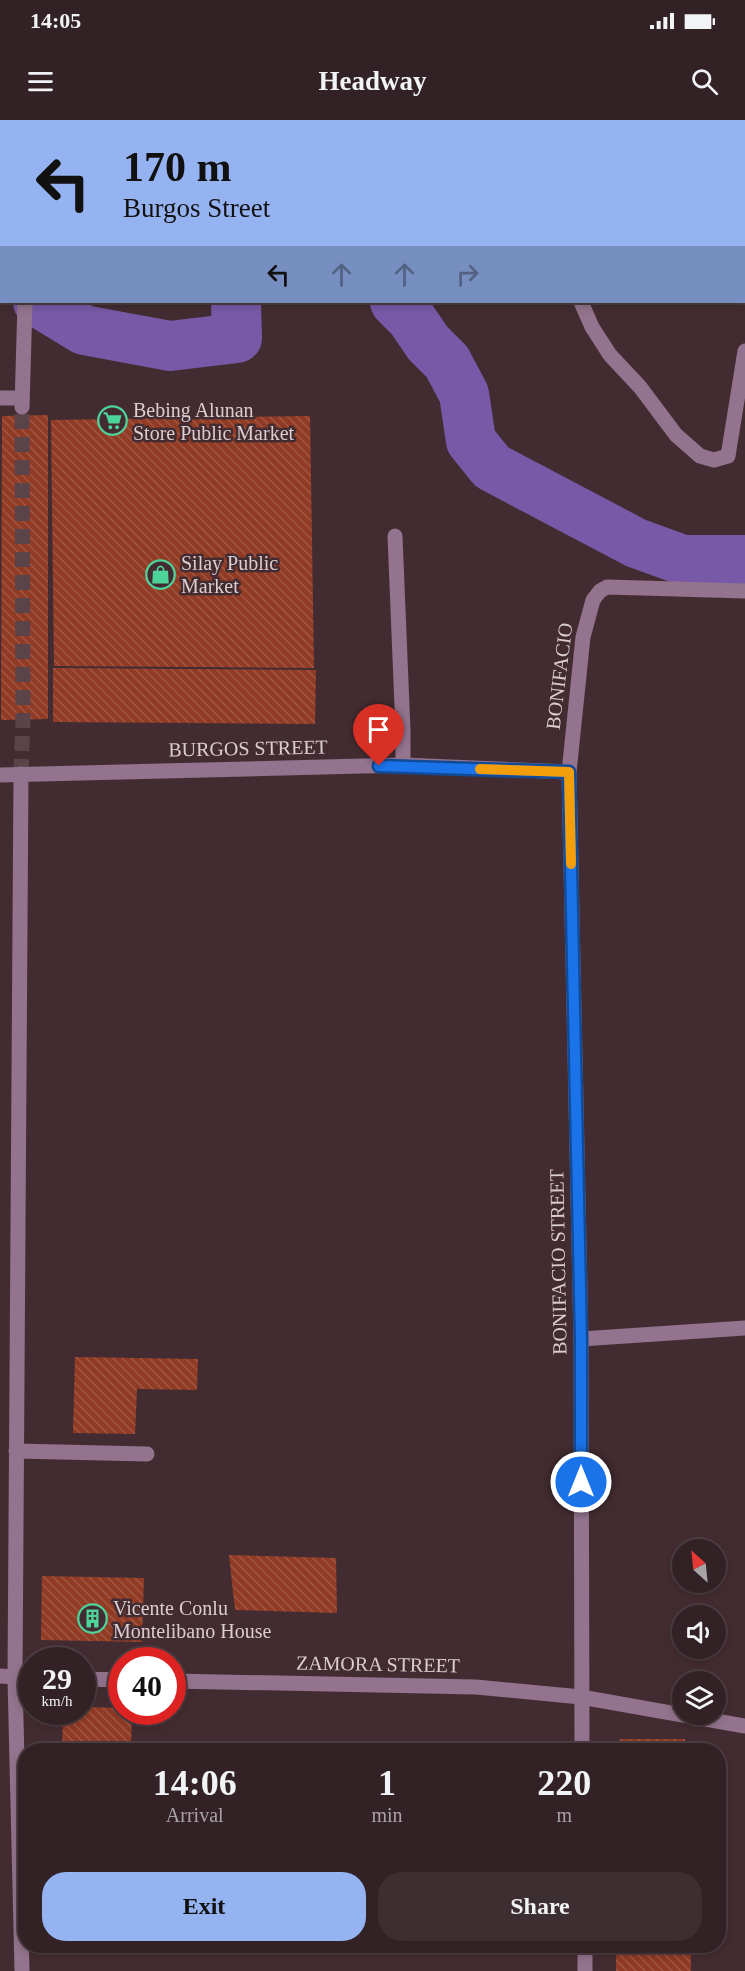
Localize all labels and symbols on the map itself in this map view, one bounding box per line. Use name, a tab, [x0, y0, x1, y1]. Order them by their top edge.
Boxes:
place label: Bebing Alunan Store Public Market	[133, 399, 295, 444]
supermarket icon: Bebing Alunan Store Public Market	[96, 405, 128, 437]
place label: Silay Public Market	[181, 552, 278, 597]
shop icon: Silay Public Market	[144, 559, 176, 591]
street label: BONIFACIO	[542, 621, 576, 731]
pin	[353, 704, 404, 766]
street label: BURGOS STREET	[168, 736, 328, 760]
street label: BONIFACIO STREET	[545, 1169, 571, 1355]
position arrow	[549, 1450, 613, 1514]
north arrow	[672, 1539, 726, 1593]
place label: Vicente Conlu Montelibano House	[113, 1597, 271, 1642]
building icon: Vicente Conlu Montelibano House	[76, 1603, 108, 1635]
speed limit sign: 40	[108, 1647, 186, 1725]
street label: ZAMORA STREET	[296, 1652, 460, 1676]

